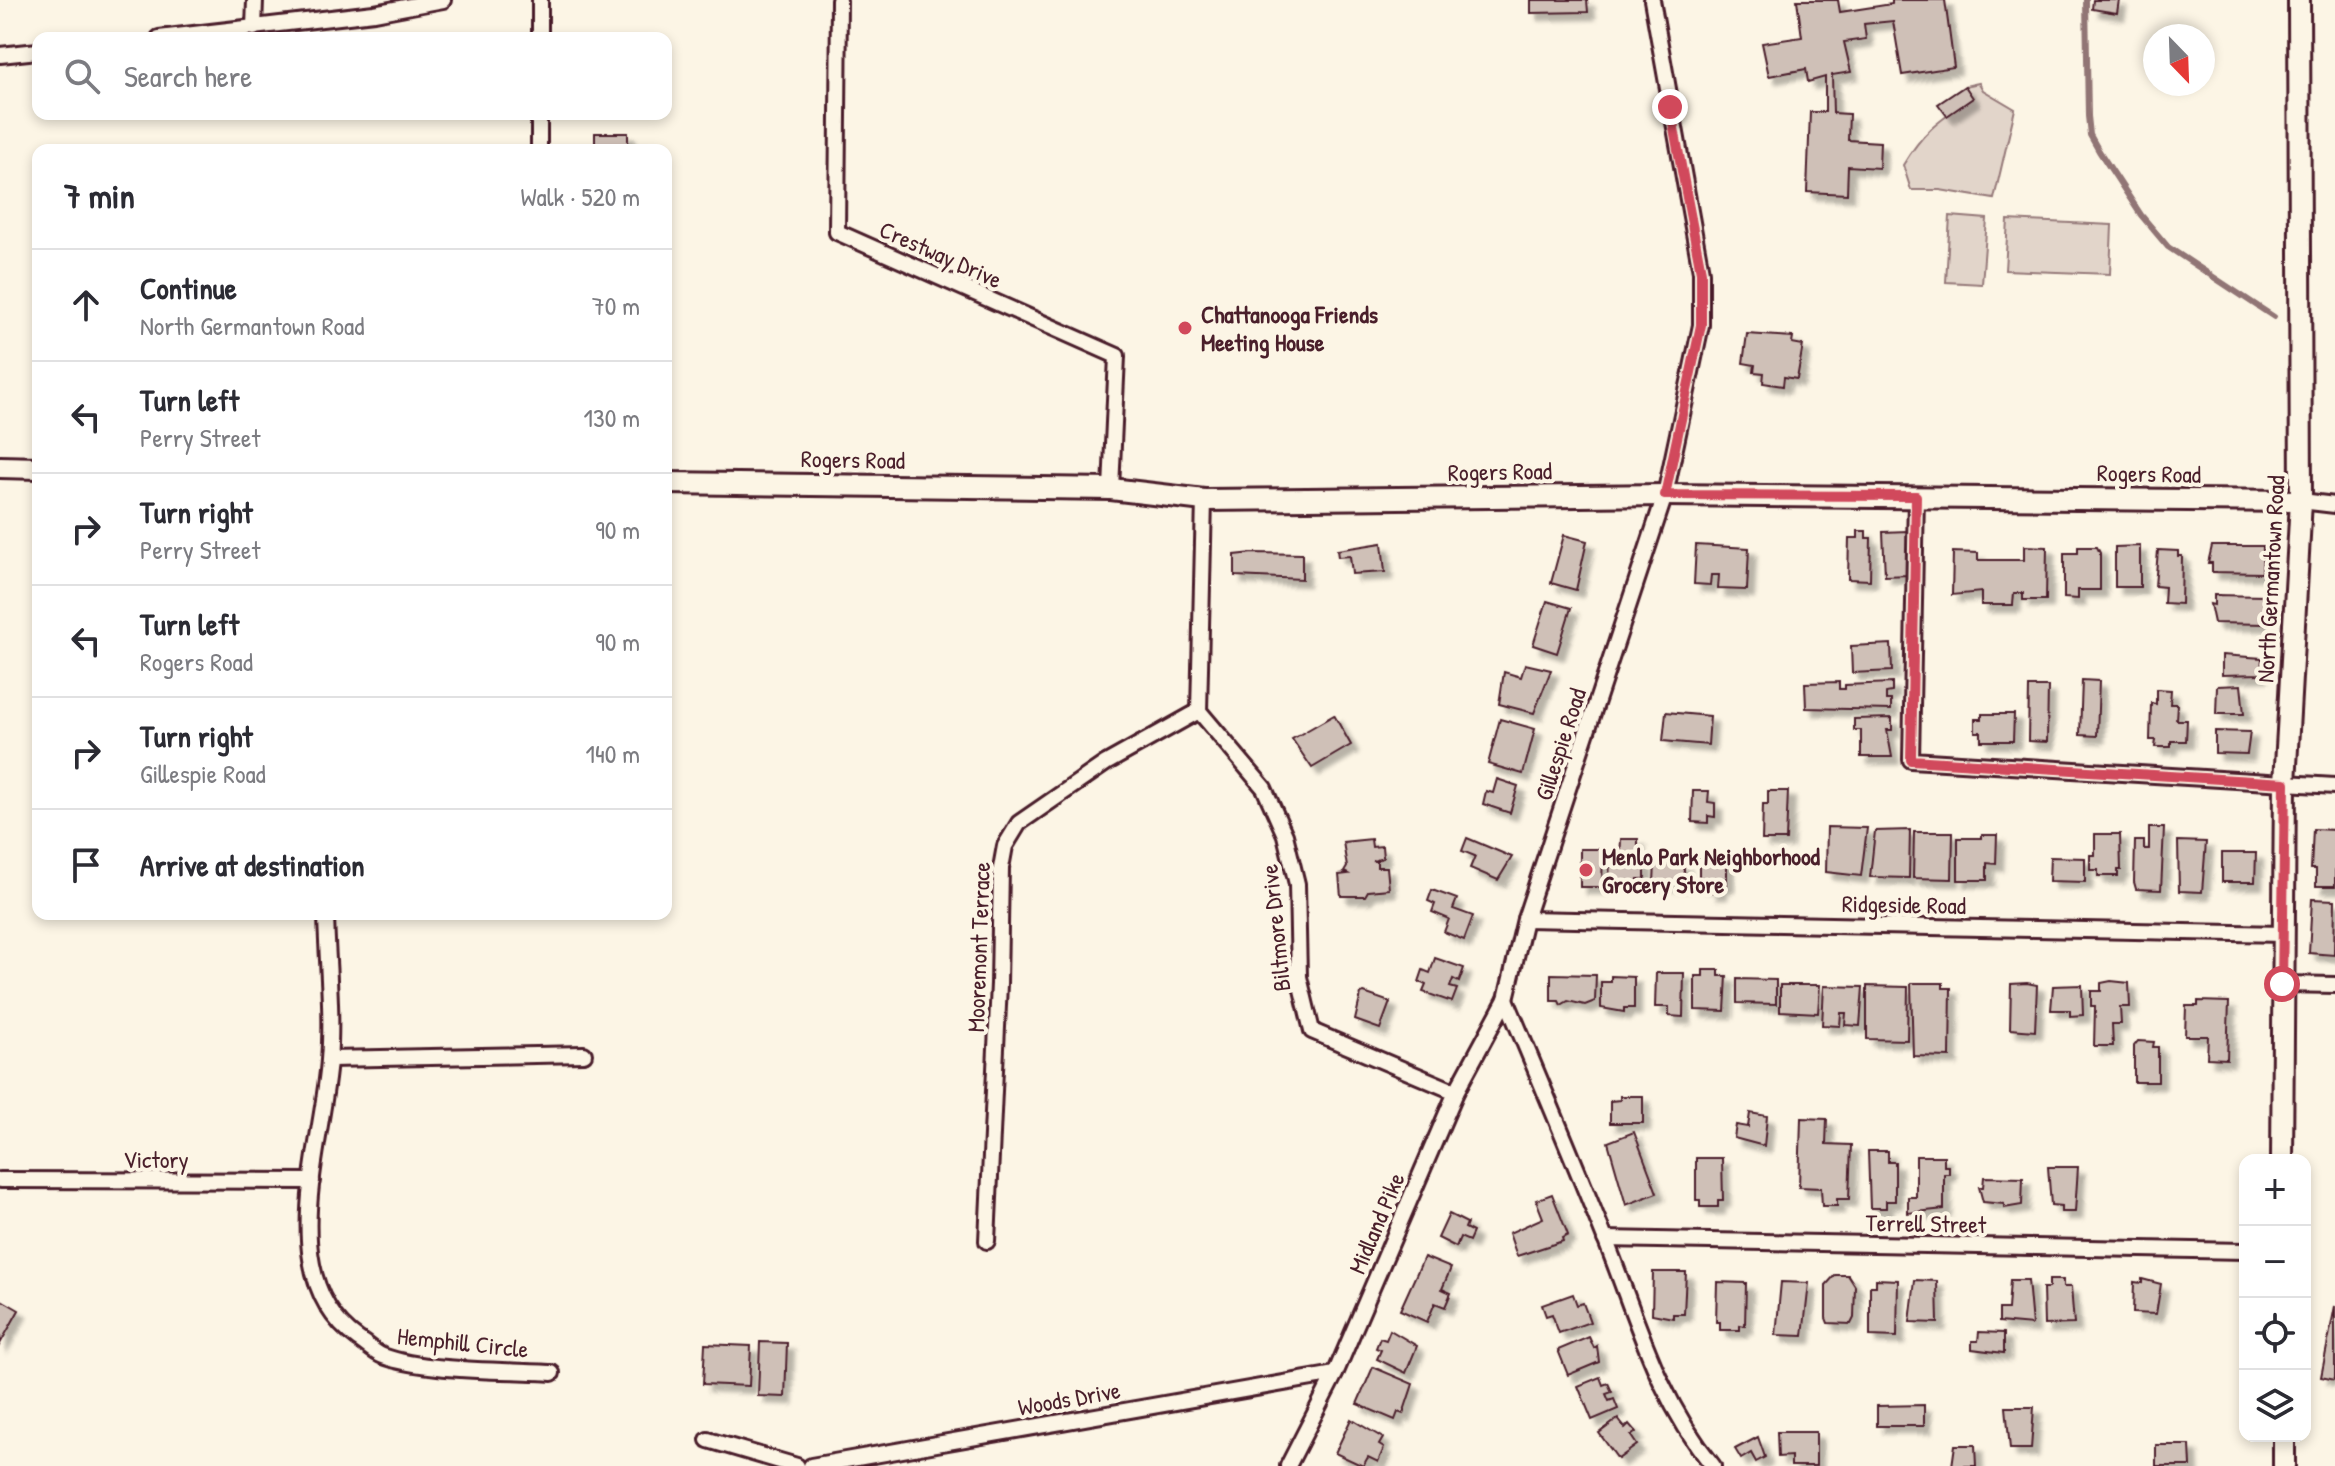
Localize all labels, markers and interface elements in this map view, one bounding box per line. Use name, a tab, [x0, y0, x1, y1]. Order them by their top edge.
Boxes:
north arrow	[2143, 24, 2215, 96]
search box	[32, 32, 672, 120]
icon: search	[60, 54, 104, 98]
text: Search here	[124, 56, 252, 96]
route end	[1652, 89, 1688, 125]
text: 7 min	[64, 173, 135, 219]
text: Walk · 520 m	[520, 179, 640, 214]
street label: Crestway Drive	[875, 213, 1008, 295]
text: Continue	[140, 268, 237, 308]
icon: ahead	[64, 283, 108, 327]
text: 70 m	[592, 288, 640, 323]
place label: Chattanooga Friends Meeting House	[1201, 298, 1378, 359]
text: North Germantown Road	[140, 308, 364, 343]
marker: Chattanooga Friends Meeting House	[1176, 319, 1194, 337]
text: Turn left	[140, 380, 239, 420]
icon: left	[64, 395, 108, 439]
text: 130 m	[584, 400, 640, 435]
text: Perry Street	[140, 420, 260, 455]
street label: Rogers Road	[801, 442, 905, 476]
street label: Rogers Road	[1448, 454, 1552, 488]
street label: Rogers Road	[2097, 456, 2201, 490]
street label: North Germantown Road	[2249, 475, 2291, 683]
text: Turn right	[140, 492, 253, 532]
icon: right	[64, 507, 108, 551]
text: 90 m	[595, 512, 640, 547]
text: Perry Street	[140, 532, 260, 567]
text: Turn left	[140, 604, 239, 644]
icon: left	[64, 619, 108, 663]
text: 90 m	[595, 624, 640, 659]
text: Rogers Road	[140, 644, 253, 679]
street label: Gillespie Road	[1527, 684, 1593, 804]
text: Turn right	[140, 716, 253, 756]
icon: right	[64, 731, 108, 775]
text: 140 m	[586, 736, 640, 771]
text: Gillespie Road	[140, 756, 266, 791]
place label: Menlo Park Neighborhood Grocery Store	[1602, 840, 1821, 901]
icon: arrive	[64, 843, 108, 887]
text: Arrive at destination	[140, 845, 365, 885]
street label: Mooremont Terrace	[959, 861, 997, 1033]
marker: Menlo Park Neighborhood Grocery Store	[1577, 861, 1595, 879]
street label: Biltmore Drive	[1252, 862, 1298, 993]
street label: Ridgeside Road	[1842, 887, 1966, 921]
route start	[2264, 966, 2300, 1002]
street label: Victory	[123, 1143, 189, 1175]
map controls	[2239, 1154, 2311, 1442]
button: +	[2239, 1154, 2311, 1226]
street label: Midland Pike	[1340, 1167, 1412, 1278]
street label: Terrell Street	[1865, 1206, 1987, 1240]
button: −	[2239, 1226, 2311, 1298]
button: locate	[2239, 1298, 2311, 1370]
street label: Hemphill Circle	[396, 1319, 531, 1365]
button: layers	[2239, 1370, 2311, 1442]
street label: Woods Drive	[1015, 1373, 1123, 1423]

